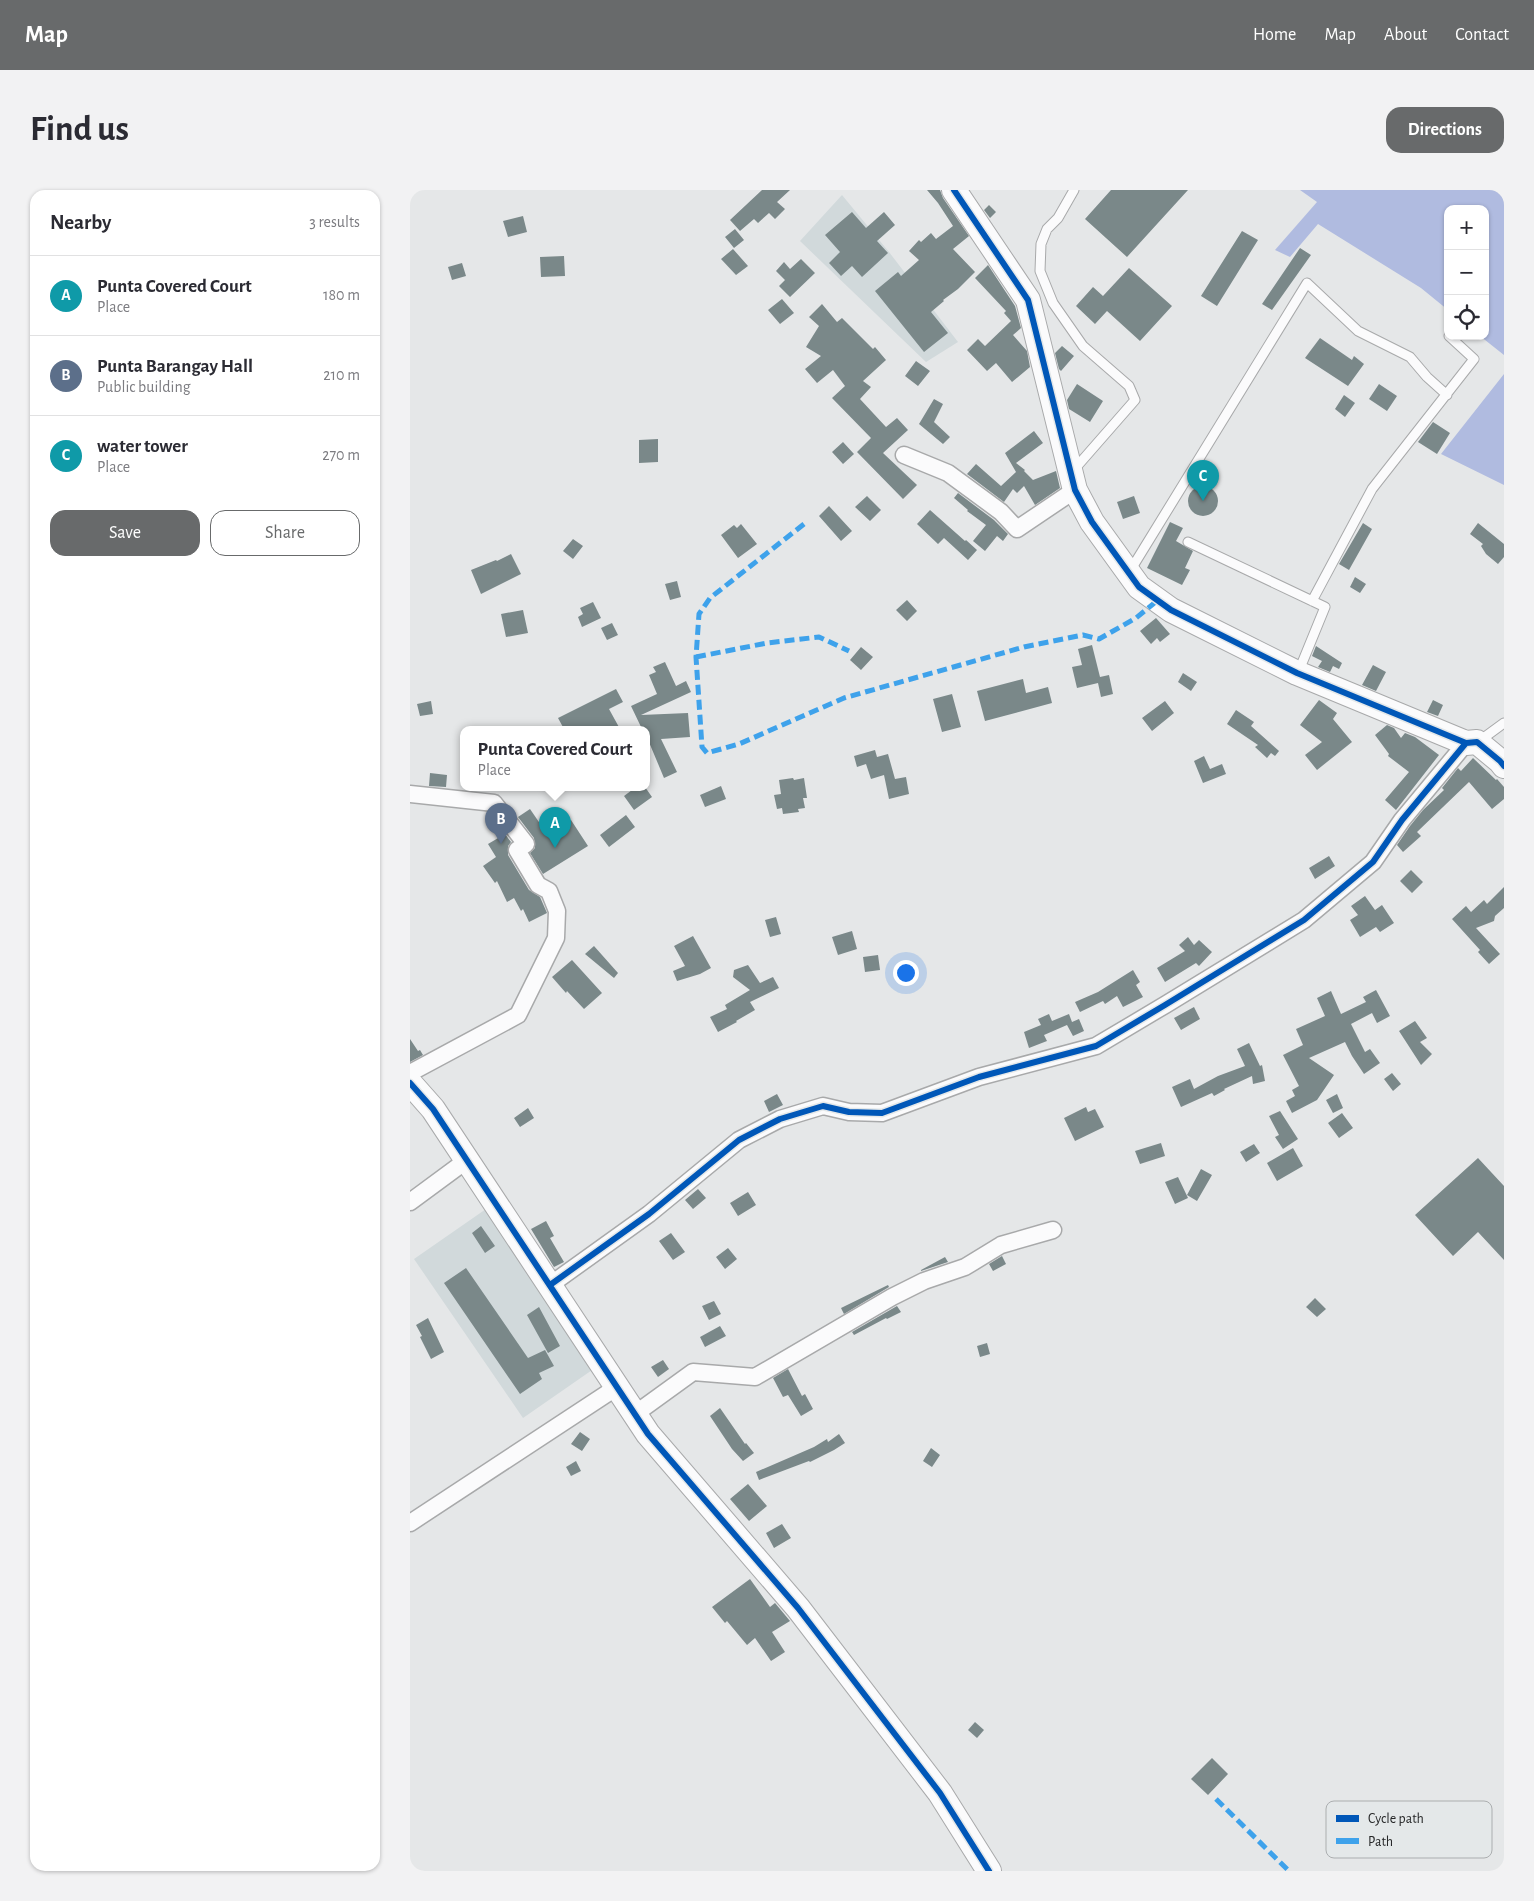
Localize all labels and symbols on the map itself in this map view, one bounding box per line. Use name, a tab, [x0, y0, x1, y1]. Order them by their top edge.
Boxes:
pin: C	[1187, 460, 1219, 501]
pin: B	[485, 803, 517, 844]
pin: A	[539, 807, 571, 848]
your location	[893, 960, 919, 986]
legend	[1326, 1801, 1492, 1858]
text: Cycle path	[1368, 1812, 1424, 1826]
text: Path	[1368, 1835, 1393, 1849]

